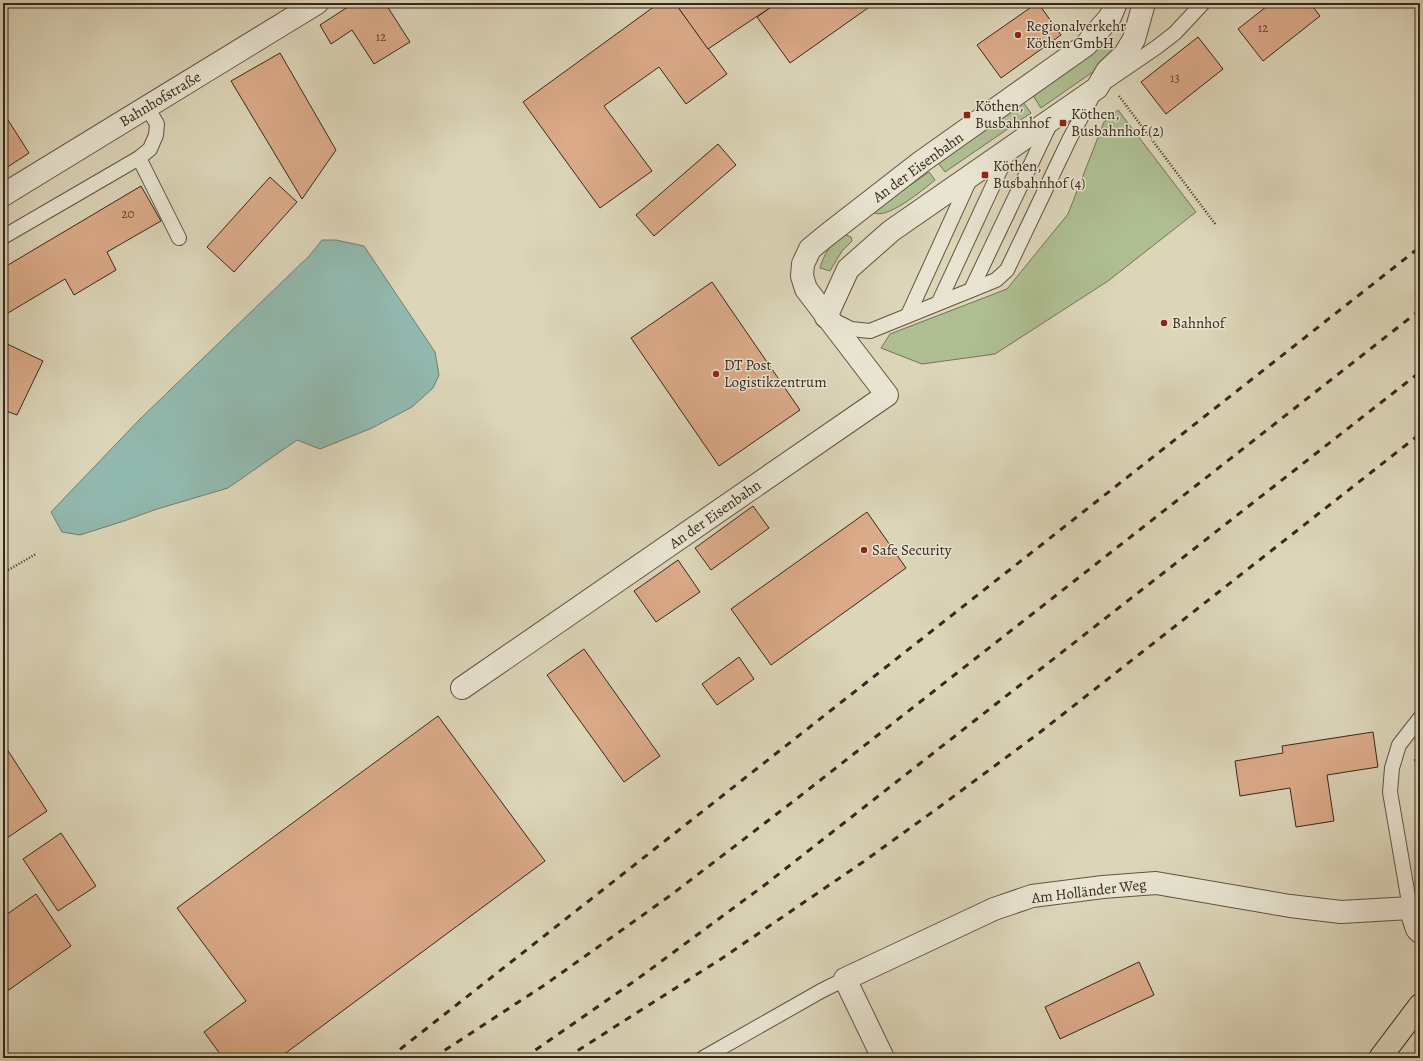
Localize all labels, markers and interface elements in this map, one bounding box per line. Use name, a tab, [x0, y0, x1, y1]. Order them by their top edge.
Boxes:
place label: Regionalverkehr Köthen GmbH	[1026, 16, 1126, 53]
house number: 12	[1258, 19, 1268, 36]
house number: 12	[376, 28, 386, 45]
marker: Regionalverkehr Köthen GmbH	[1013, 30, 1023, 40]
street label: Bahnhofstraße	[116, 67, 205, 131]
house number: 13	[1170, 69, 1180, 86]
place label: Köthen, Busbahnhof	[975, 96, 1051, 133]
place label: Köthen, Busbahnhof (2)	[1071, 104, 1164, 141]
marker: Köthen, Busbahnhof	[962, 110, 972, 120]
marker: Köthen, Busbahnhof (2)	[1058, 118, 1068, 128]
street label: An der Eisenbahn	[868, 127, 967, 207]
place label: Köthen, Busbahnhof (4)	[993, 156, 1085, 193]
marker: Köthen, Busbahnhof (4)	[980, 170, 990, 180]
house number: 20	[121, 205, 135, 222]
place label: Bahnhof	[1172, 313, 1227, 333]
marker: Bahnhof	[1159, 318, 1169, 328]
place label: DT Post Logistikzentrum	[724, 355, 827, 392]
marker: DT Post Logistikzentrum	[711, 369, 721, 379]
street label: An der Eisenbahn	[664, 475, 765, 554]
place label: Safe Security	[872, 540, 952, 560]
marker: Safe Security	[859, 545, 869, 555]
street label: Am Holländer Weg	[1030, 874, 1148, 908]

